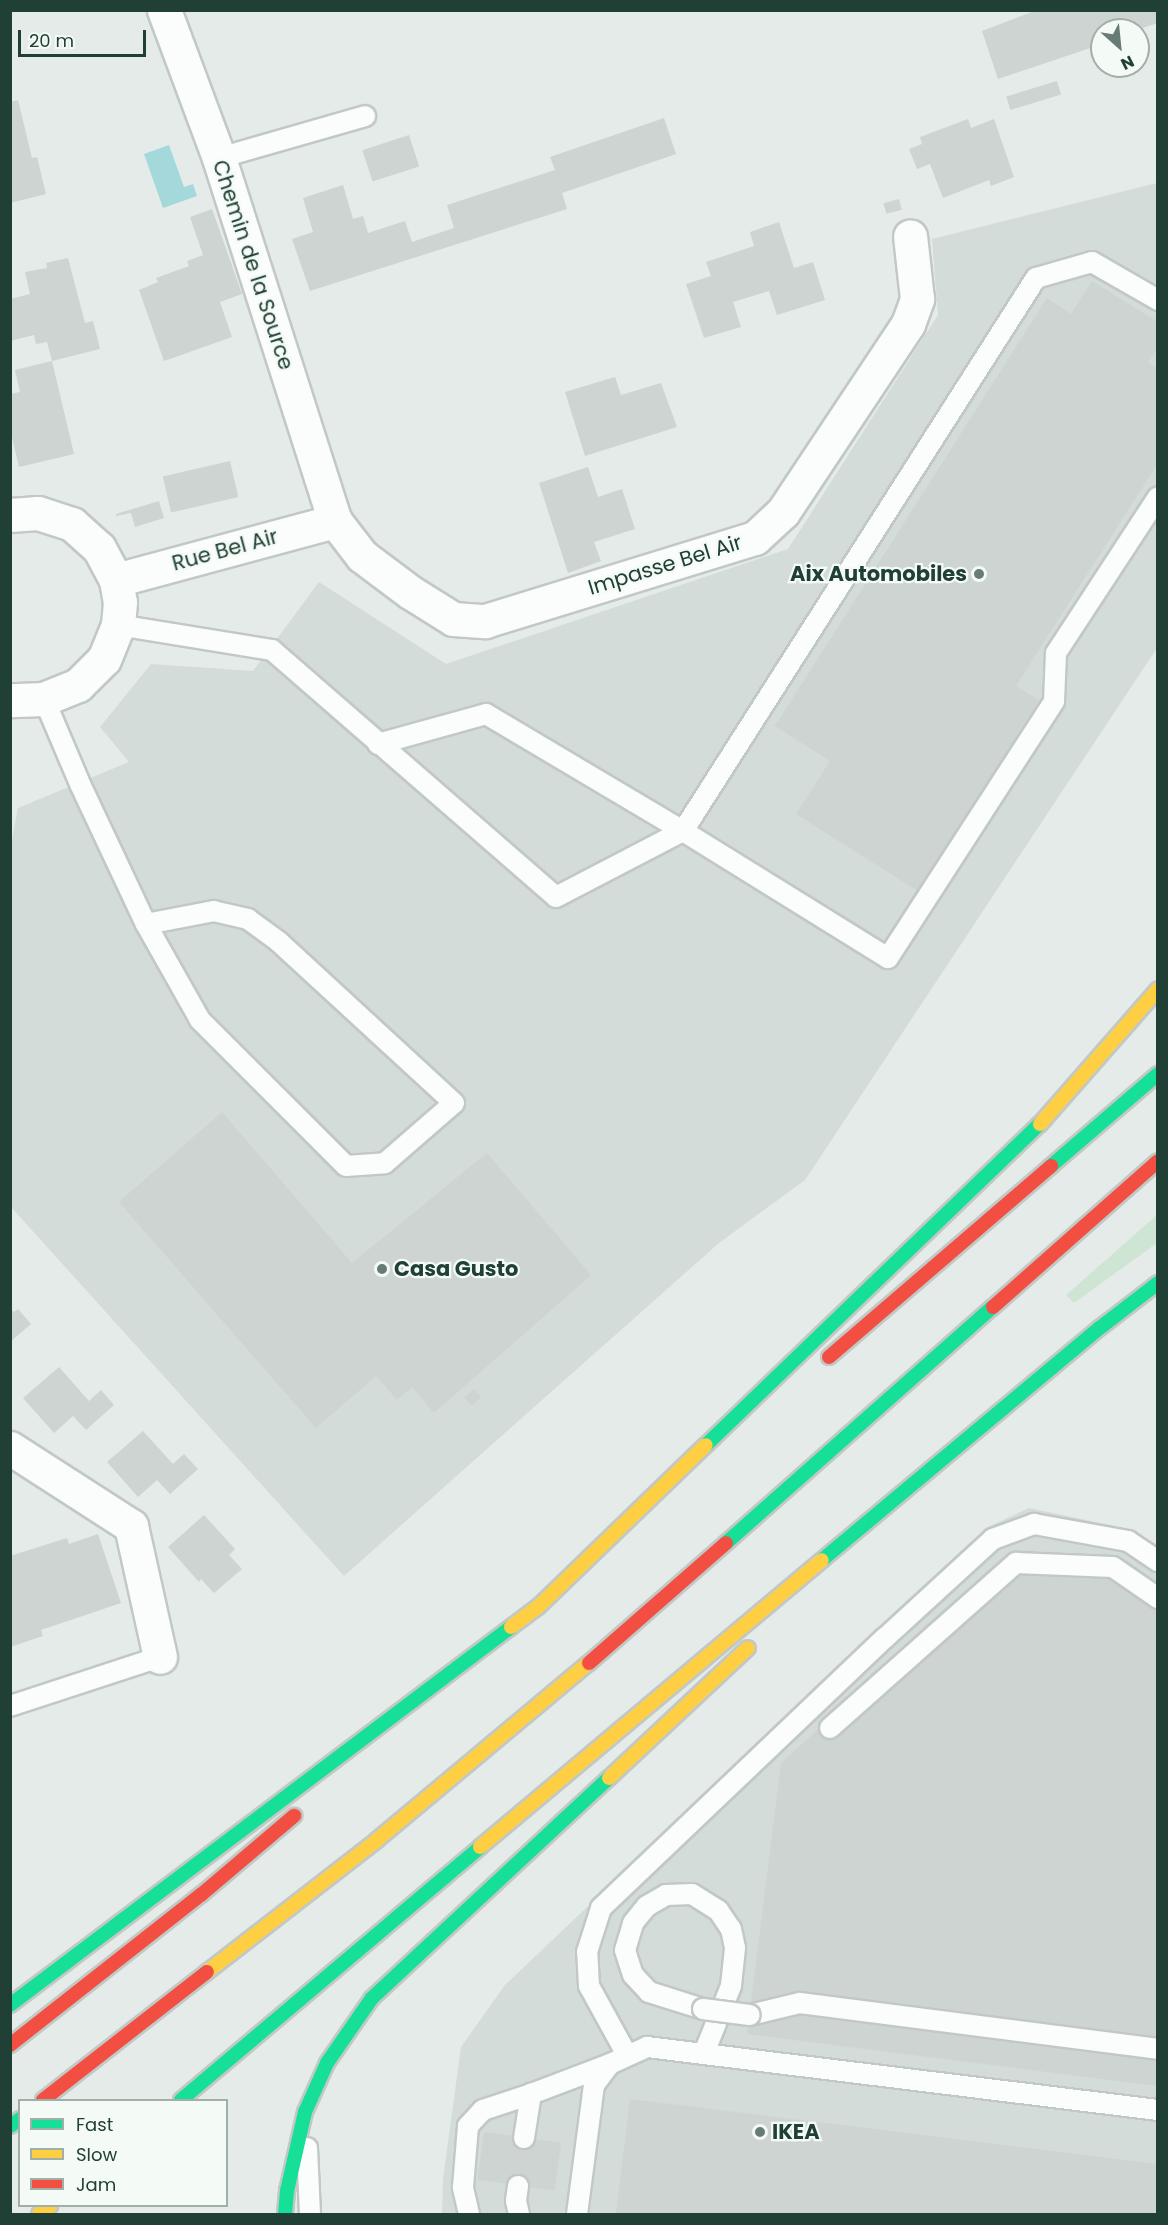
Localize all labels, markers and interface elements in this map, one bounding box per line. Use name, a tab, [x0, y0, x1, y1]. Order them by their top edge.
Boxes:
scale bar	[21, 18, 148, 56]
north arrow	[1090, 18, 1150, 78]
text: 20 m	[29, 28, 74, 53]
text: N	[1117, 50, 1138, 76]
street label: Chemin de la Source	[207, 157, 299, 373]
street label: Rue Bel Air	[169, 524, 281, 576]
street label: Impasse Bel Air	[585, 530, 745, 600]
place label: Aix Automobiles	[790, 561, 967, 587]
marker: Aix Automobiles	[972, 567, 986, 581]
place label: Casa Gusto	[394, 1256, 518, 1282]
marker: Casa Gusto	[375, 1262, 389, 1276]
legend	[18, 2099, 228, 2207]
text: Fast	[76, 2112, 113, 2137]
place label: IKEA	[772, 2119, 820, 2145]
marker: IKEA	[753, 2125, 767, 2139]
text: Slow	[76, 2142, 117, 2167]
text: Jam	[76, 2172, 116, 2197]

